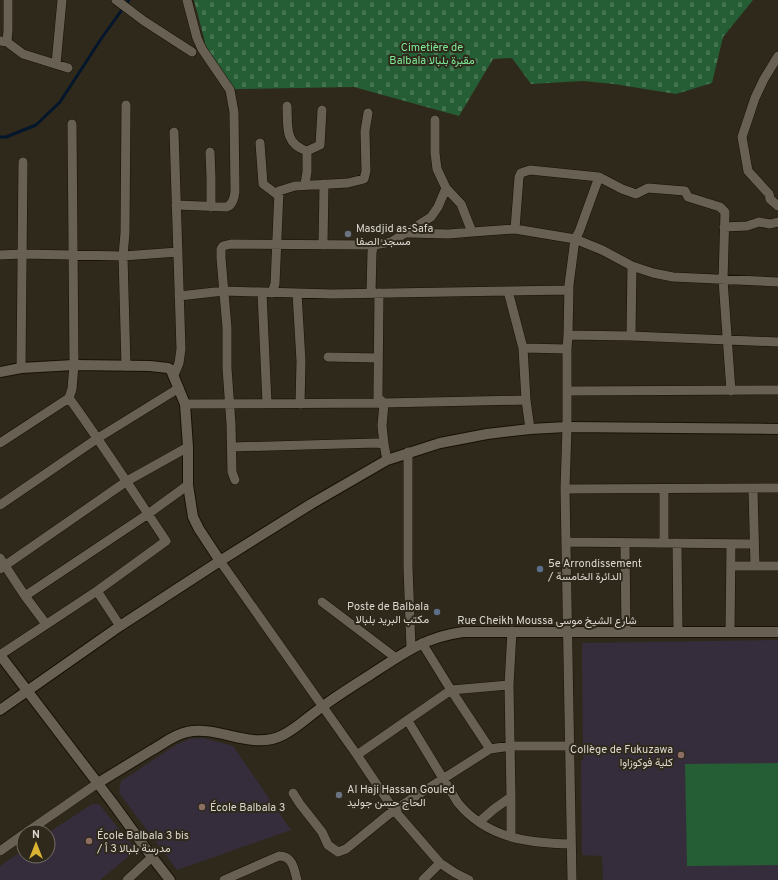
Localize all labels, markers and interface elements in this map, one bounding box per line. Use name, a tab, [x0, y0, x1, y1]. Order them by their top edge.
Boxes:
park label: Cimetière de Balbala مقبرة بلبالا	[389, 41, 475, 68]
place label: Masdjid as-Safa مسجد الصفا	[356, 222, 433, 249]
marker: Masdjid as-Safa مسجد الصفا	[343, 229, 353, 239]
place label: 5e Arrondissement / الدائرة الخامسة	[547, 557, 642, 584]
marker: 5e Arrondissement / الدائرة الخامسة	[535, 564, 545, 574]
place label: Poste de Balbala مكتب البريد بلبالا	[347, 600, 429, 627]
marker: Poste de Balbala مكتب البريد بلبالا	[432, 607, 442, 617]
street label: Rue Cheikh Moussa شارع الشيخ موسى	[457, 614, 637, 628]
place label: Collège de Fukuzawa كلية فوكوزاوا	[570, 743, 673, 770]
marker: Collège de Fukuzawa كلية فوكوزاوا	[676, 750, 686, 760]
place label: Al Haji Hassan Gouled الحاج حسن جوليد	[347, 783, 455, 810]
marker: Al Haji Hassan Gouled الحاج حسن جوليد	[334, 790, 344, 800]
place label: École Balbala 3	[210, 800, 285, 815]
marker: École Balbala 3	[197, 802, 207, 812]
north arrow	[16, 824, 56, 864]
text: N	[32, 828, 40, 842]
place label: École Balbala 3 bis / مدرسة بلبالا 3 أ	[96, 828, 189, 856]
marker: École Balbala 3 bis / مدرسة بلبالا 3 أ	[84, 836, 94, 846]

